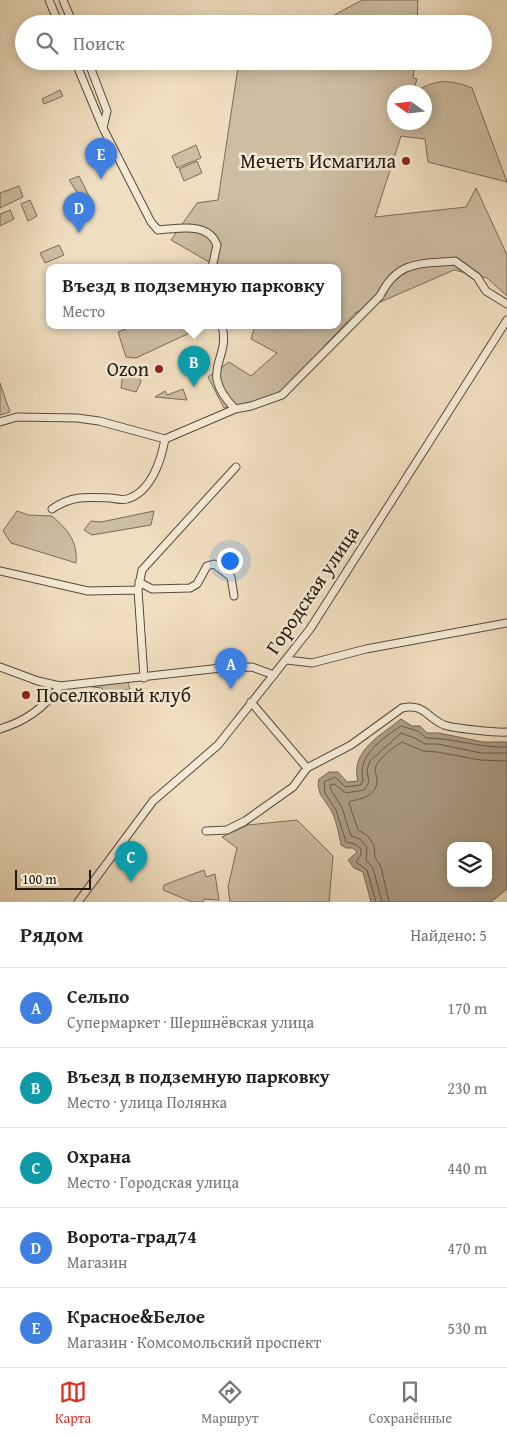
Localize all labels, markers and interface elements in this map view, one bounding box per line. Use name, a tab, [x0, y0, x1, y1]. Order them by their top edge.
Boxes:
search box	[15, 15, 492, 70]
icon: search	[33, 29, 61, 57]
text: Поиск	[73, 29, 125, 57]
north arrow	[387, 85, 432, 130]
pin: E	[85, 138, 117, 179]
place label: Мечеть Исмагила	[240, 146, 396, 175]
marker: Мечеть Исмагила	[400, 155, 412, 167]
pin: D	[63, 192, 95, 233]
popup	[46, 264, 341, 329]
text: Въезд в подземную парковку	[62, 271, 325, 299]
text: Место	[62, 299, 105, 323]
pin: B	[178, 346, 210, 387]
place label: Ozon	[107, 354, 149, 383]
marker: Ozon	[153, 363, 165, 375]
street label: Городская улица	[258, 519, 366, 660]
your location	[217, 548, 243, 574]
pin: A	[215, 648, 247, 689]
place label: Поселковый клуб	[36, 680, 191, 709]
marker: Поселковый клуб	[20, 689, 32, 701]
pin: C	[115, 841, 147, 882]
map controls	[447, 842, 492, 887]
button: layers	[447, 842, 492, 887]
scale bar	[15, 867, 91, 890]
text: 100 m	[22, 869, 57, 889]
text: Рядом	[20, 919, 83, 950]
text: Найдено: 5	[410, 923, 487, 947]
text: Сельпо	[67, 982, 129, 1010]
text: A	[31, 996, 41, 1020]
text: 170 m	[447, 996, 487, 1020]
text: Супермаркет · Шершнёвская улица	[67, 1010, 314, 1034]
text: Въезд в подземную парковку	[67, 1062, 330, 1090]
text: B	[31, 1076, 41, 1100]
text: 230 m	[447, 1076, 487, 1100]
text: Место · улица Полянка	[67, 1090, 227, 1114]
text: Охрана	[67, 1142, 131, 1170]
text: C	[31, 1156, 41, 1180]
text: 440 m	[447, 1156, 487, 1180]
text: Место · Городская улица	[67, 1170, 239, 1194]
text: Ворота-град74	[67, 1222, 197, 1250]
text: D	[31, 1236, 41, 1260]
text: 470 m	[447, 1236, 487, 1260]
text: Магазин	[67, 1250, 127, 1274]
text: Красное&Белое	[67, 1302, 205, 1330]
text: E	[32, 1316, 40, 1340]
text: 530 m	[447, 1316, 487, 1340]
text: Магазин · Комсомольский проспект	[67, 1330, 321, 1354]
tab: Карта	[55, 1378, 91, 1428]
tab: Маршрут	[201, 1378, 259, 1428]
tab: Сохранённые	[369, 1378, 452, 1428]

